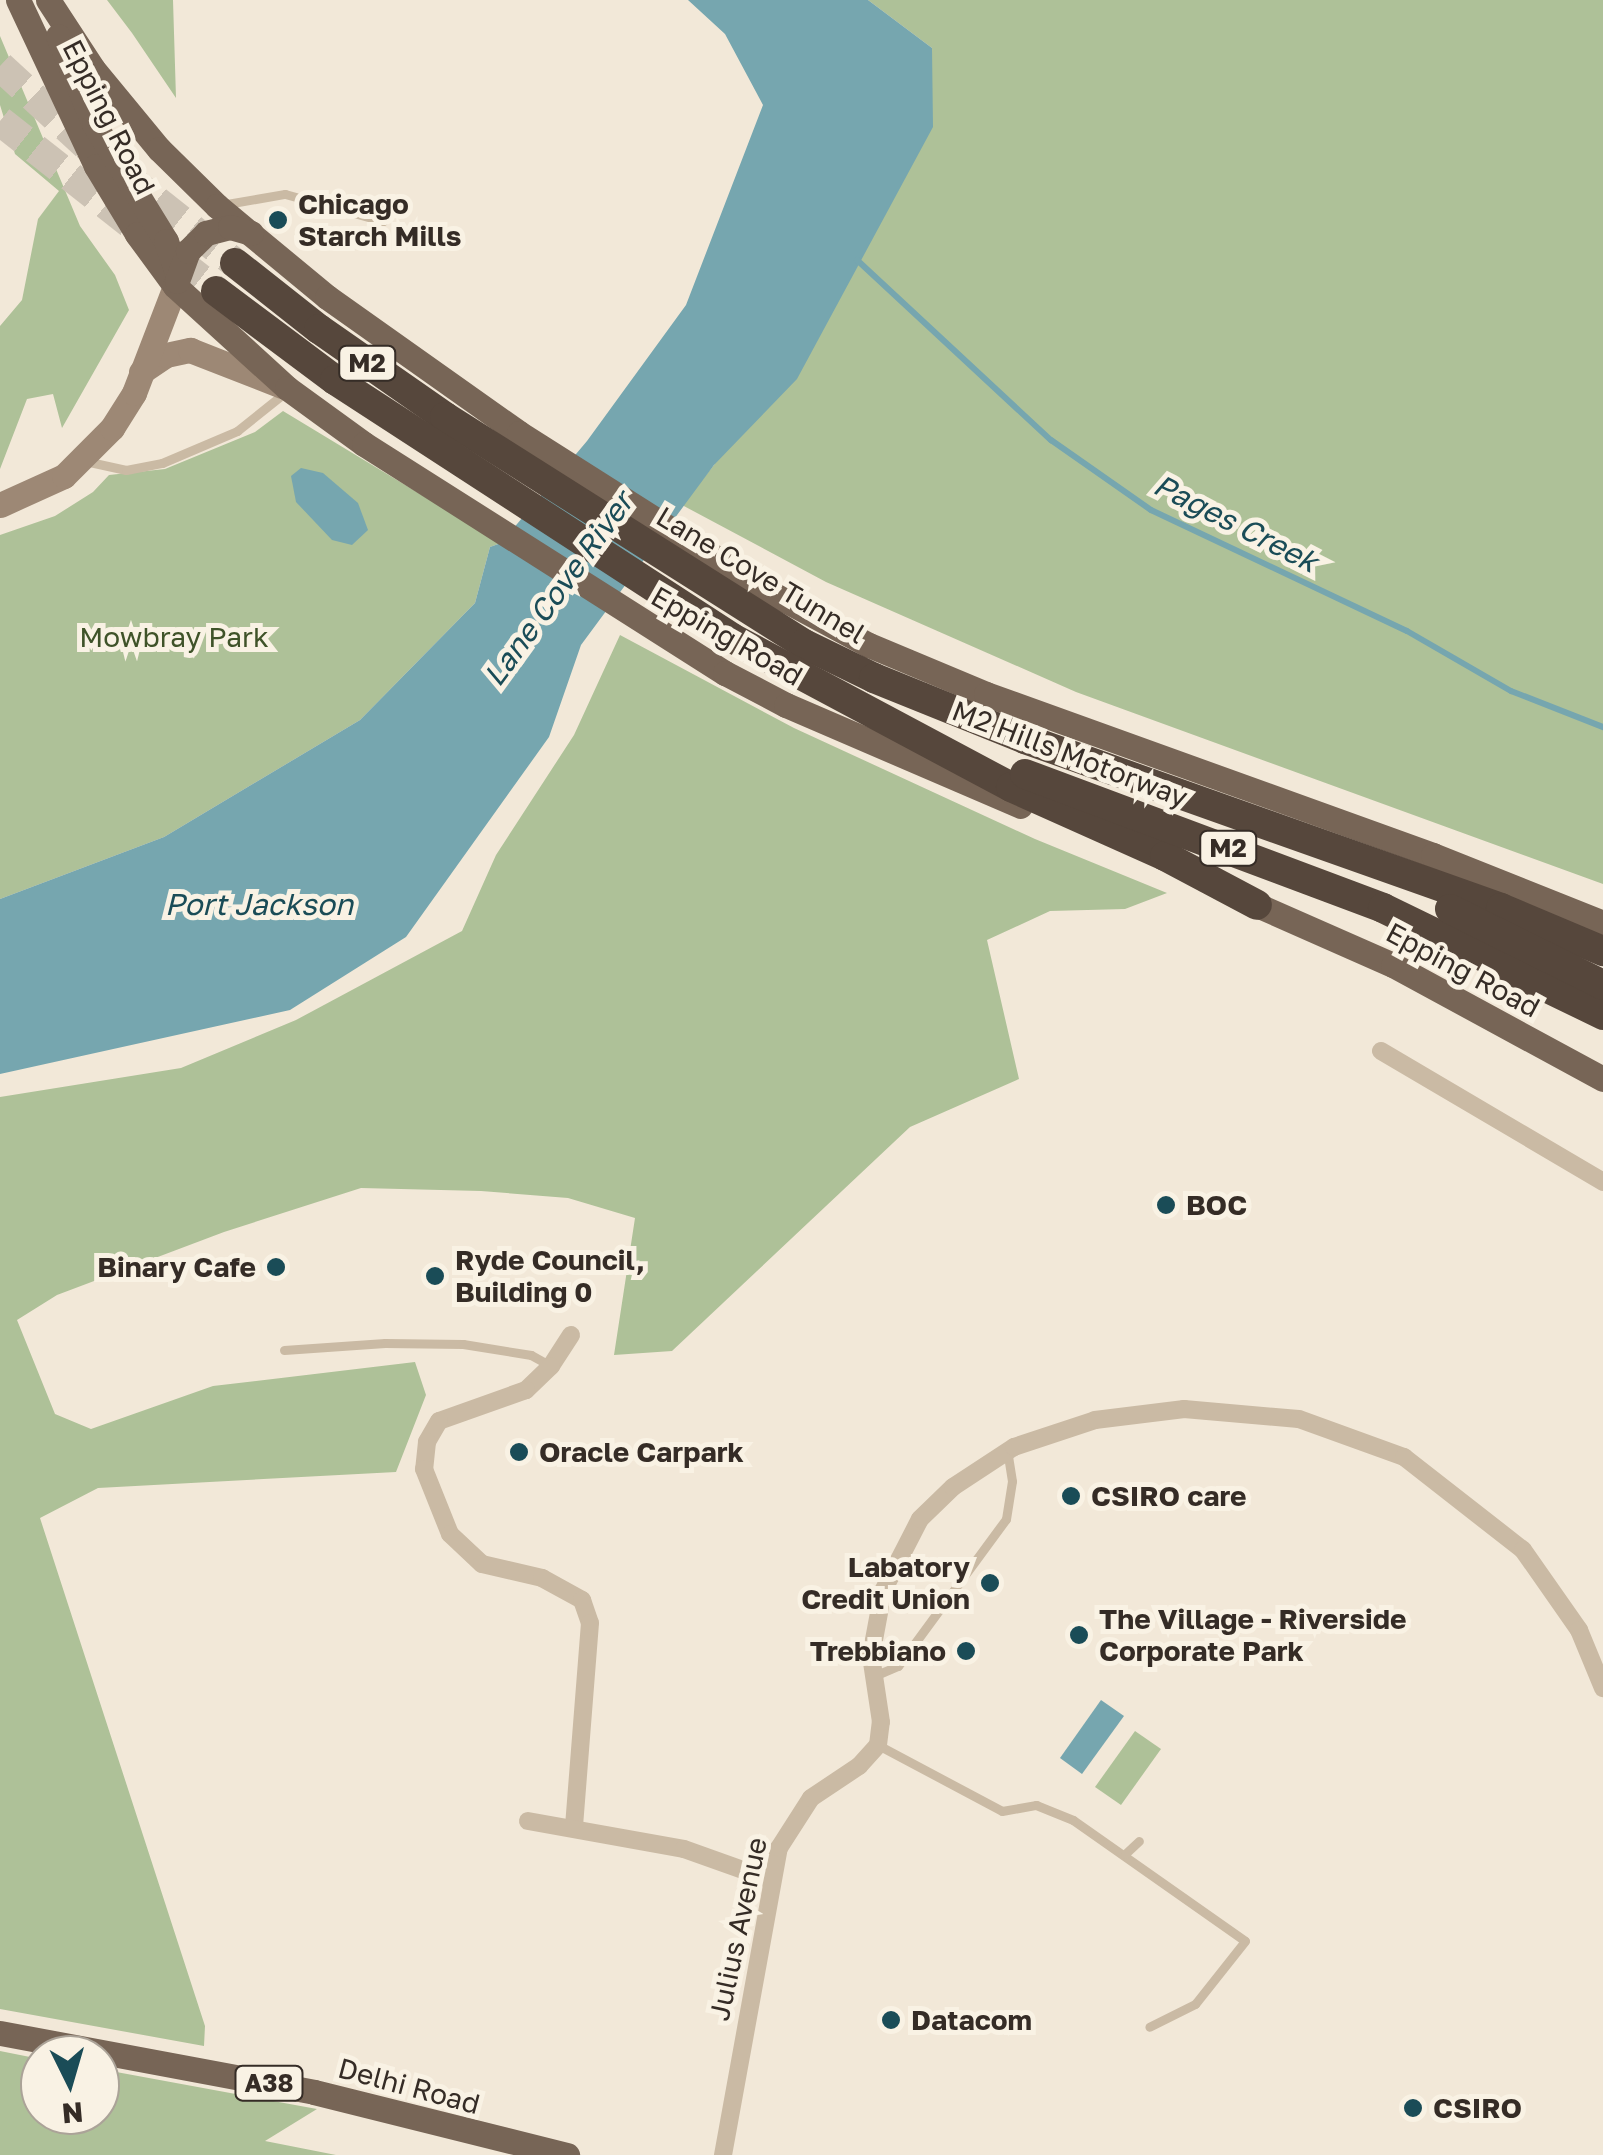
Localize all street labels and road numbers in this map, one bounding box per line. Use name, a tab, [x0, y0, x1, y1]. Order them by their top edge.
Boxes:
street label: Epping Road	[56, 34, 162, 200]
road number: M2	[337, 343, 397, 383]
street label: Lane Cove Tunnel	[651, 499, 871, 651]
street label: Epping Road	[645, 579, 809, 693]
street label: M2 Hills Motorway	[948, 694, 1192, 814]
road number: M2	[1198, 828, 1258, 868]
street label: Epping Road	[1380, 915, 1546, 1025]
street label: Julius Avenue	[702, 1834, 774, 2024]
street label: Delhi Road	[335, 2051, 483, 2121]
road number: A38	[234, 2063, 304, 2103]

